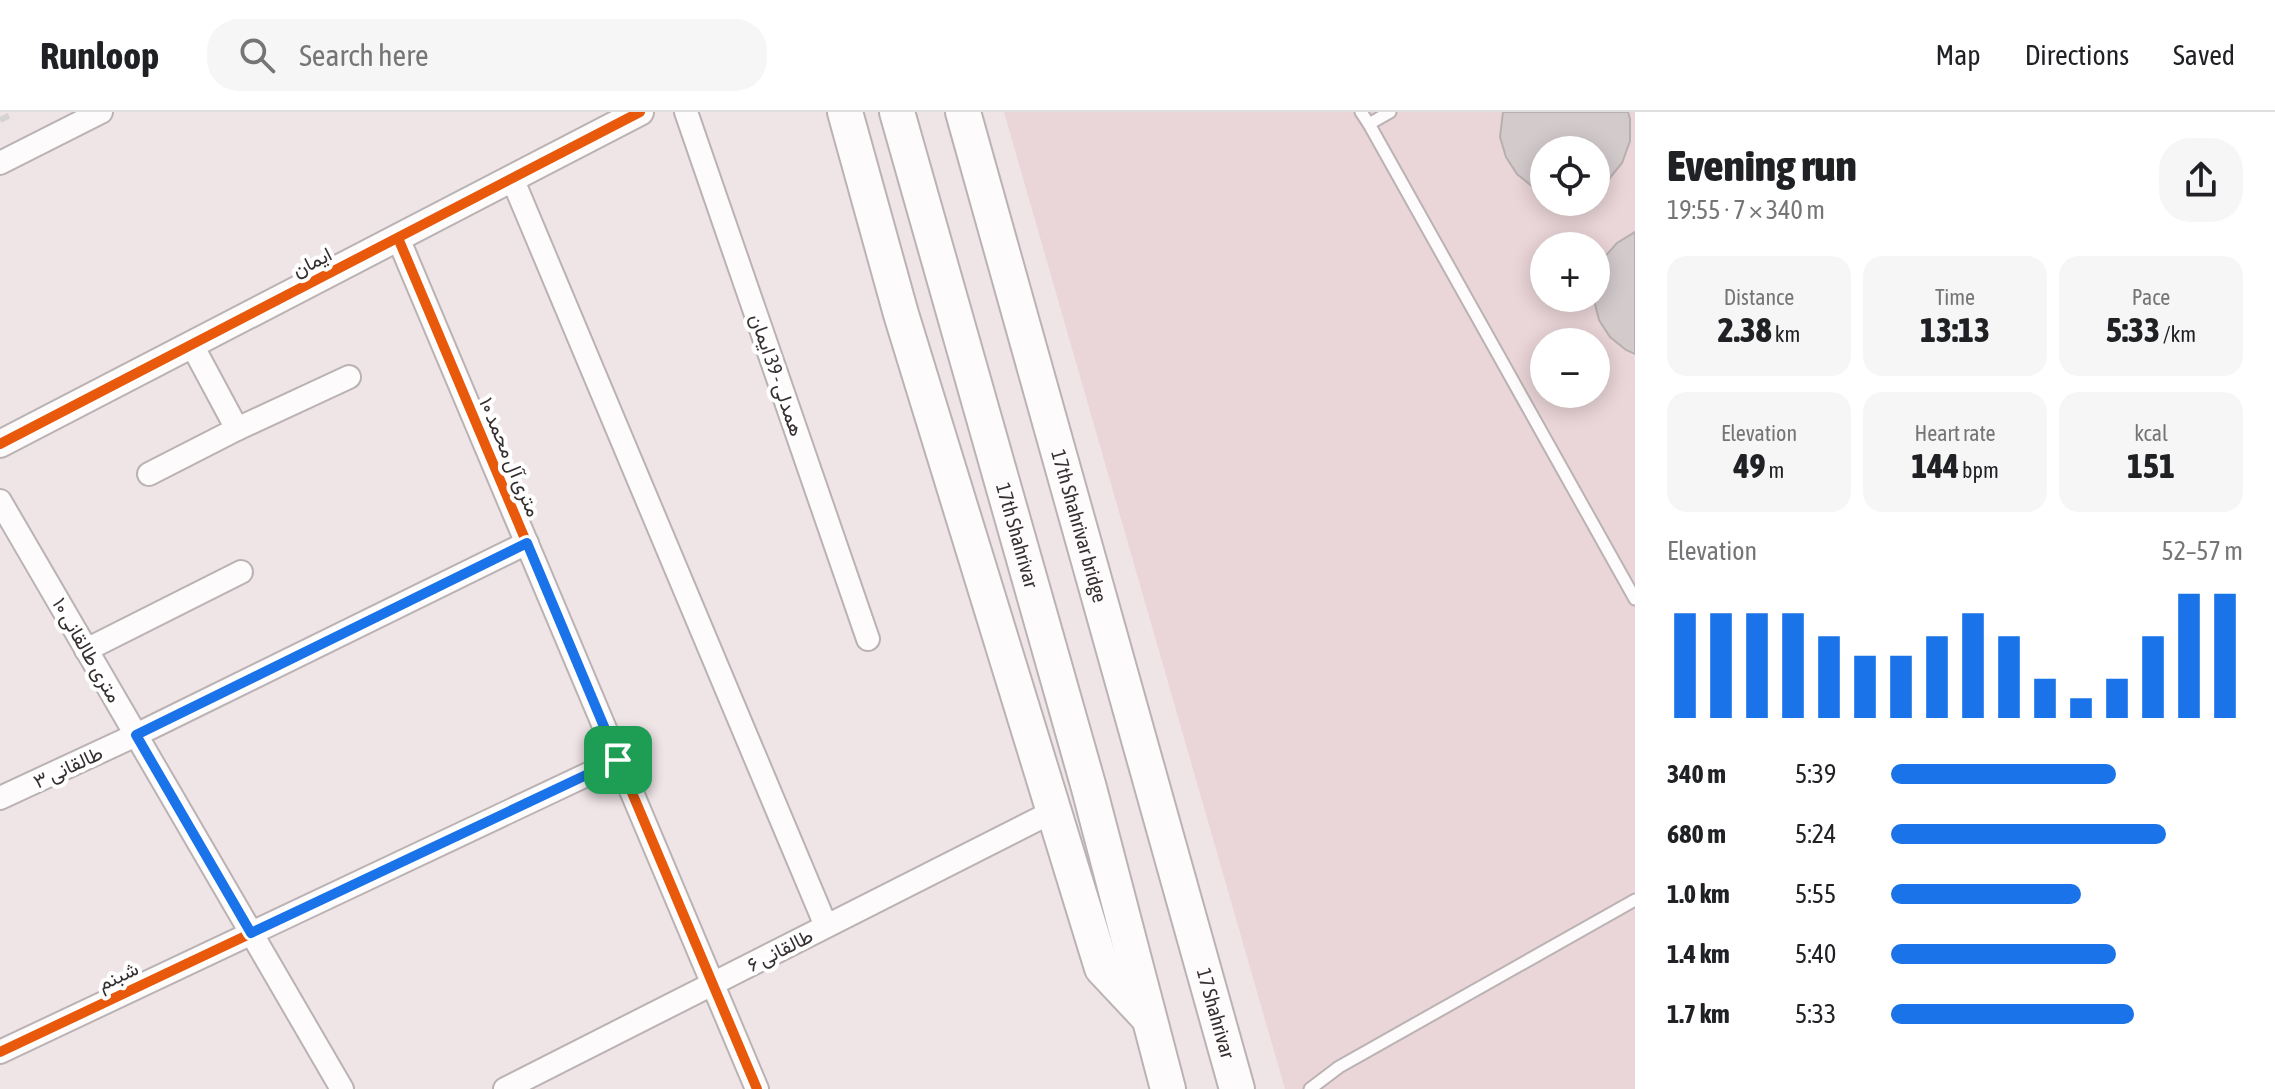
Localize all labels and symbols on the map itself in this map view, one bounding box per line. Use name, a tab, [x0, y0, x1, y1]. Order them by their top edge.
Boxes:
street label: ایمان	[288, 242, 336, 282]
street label: همدلی - 39 ایمان	[745, 311, 809, 439]
street label: ۱۰ متری آل محمد	[473, 394, 546, 521]
street label: 17th Shahrivar bridge	[1047, 447, 1112, 605]
street label: 17th Shahrivar	[992, 480, 1044, 591]
street label: ۱۰ متری طالقانی	[46, 593, 127, 707]
pin	[584, 726, 652, 794]
street label: طالقانی ۳	[29, 741, 107, 793]
street label: طالقانی ۶	[743, 923, 817, 977]
street label: شبنم	[94, 956, 143, 997]
street label: 17 Shahrivar	[1193, 965, 1240, 1062]

